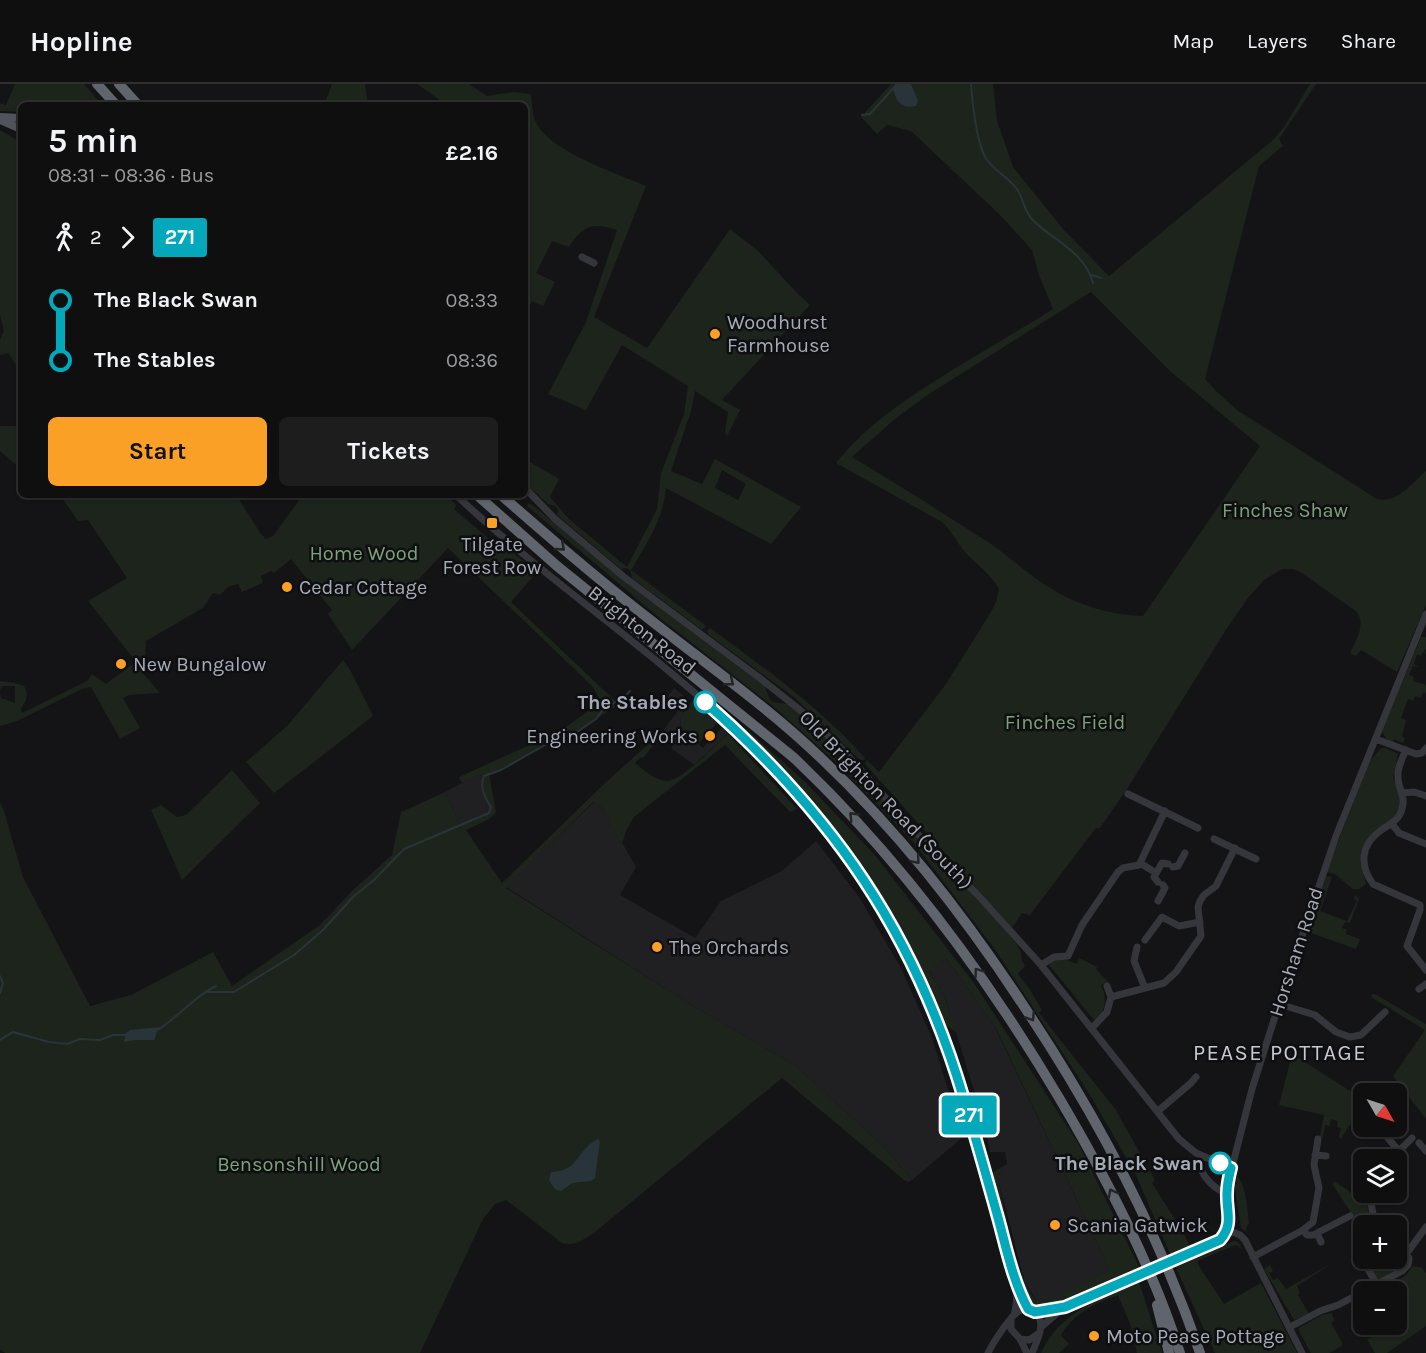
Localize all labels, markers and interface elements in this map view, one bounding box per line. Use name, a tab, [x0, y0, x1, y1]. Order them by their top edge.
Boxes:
text: Hopline	[30, 25, 133, 58]
text: Map	[1172, 29, 1214, 53]
text: Layers	[1247, 29, 1308, 53]
text: Share	[1341, 29, 1396, 53]
text: 5 min	[48, 122, 138, 160]
text: £2.16	[446, 140, 498, 166]
text: 08:31 – 08:36 · Bus	[48, 164, 214, 187]
icon: walk	[48, 221, 81, 254]
icon: forward	[111, 221, 144, 254]
text: 271	[165, 225, 195, 249]
text: 2	[90, 226, 102, 249]
text: The Black Swan	[94, 287, 258, 313]
text: 08:33	[446, 289, 498, 312]
place label: Woodhurst Farmhouse	[727, 311, 830, 357]
marker: Woodhurst Farmhouse	[708, 327, 722, 341]
text: The Stables	[94, 347, 216, 373]
text: 08:36	[446, 349, 498, 372]
button: Start	[48, 417, 267, 486]
button: Tickets	[279, 417, 498, 486]
park label: Finches Shaw	[1222, 499, 1349, 522]
marker: Tilgate Forest Row	[485, 516, 499, 530]
place label: Tilgate Forest Row	[443, 533, 542, 579]
one-way arrow	[554, 540, 565, 551]
park label: Home Wood	[310, 542, 418, 565]
place label: Cedar Cottage	[299, 576, 427, 599]
marker: Cedar Cottage	[280, 580, 294, 594]
street label: Brighton Road	[584, 581, 700, 679]
place label: New Bungalow	[133, 653, 267, 676]
marker: New Bungalow	[114, 657, 128, 671]
one-way arrow	[723, 675, 734, 686]
place label: The Stables	[577, 691, 688, 714]
marker: The Stables	[694, 691, 716, 713]
street label: Old Brighton Road (South)	[795, 706, 977, 894]
park label: Finches Field	[1005, 711, 1125, 734]
place label: Engineering Works	[526, 725, 698, 748]
marker: Engineering Works	[703, 729, 717, 743]
one-way arrow	[849, 813, 860, 824]
one-way arrow	[909, 853, 920, 864]
street label: Horsham Road	[1264, 884, 1328, 1020]
place label: The Orchards	[669, 936, 789, 959]
marker: The Orchards	[650, 940, 664, 954]
one-way arrow	[974, 968, 985, 979]
one-way arrow	[1024, 1010, 1035, 1021]
district label: PEASE POTTAGE	[1193, 1040, 1367, 1066]
north arrow	[1353, 1083, 1407, 1137]
map controls	[1353, 1083, 1407, 1335]
line badge: 271	[934, 1096, 1004, 1134]
text: 271	[954, 1103, 984, 1127]
button: layers	[1353, 1149, 1407, 1203]
place label: The Black Swan	[1055, 1152, 1204, 1175]
marker: The Black Swan	[1209, 1152, 1231, 1174]
park label: Bensonshill Wood	[217, 1153, 381, 1176]
one-way arrow	[1108, 1189, 1119, 1199]
place label: Scania Gatwick	[1067, 1214, 1208, 1237]
button: +	[1353, 1215, 1407, 1269]
marker: Scania Gatwick	[1048, 1218, 1062, 1232]
button: −	[1353, 1281, 1407, 1335]
place label: Moto Pease Pottage	[1106, 1325, 1285, 1348]
marker: Moto Pease Pottage	[1087, 1329, 1101, 1343]

